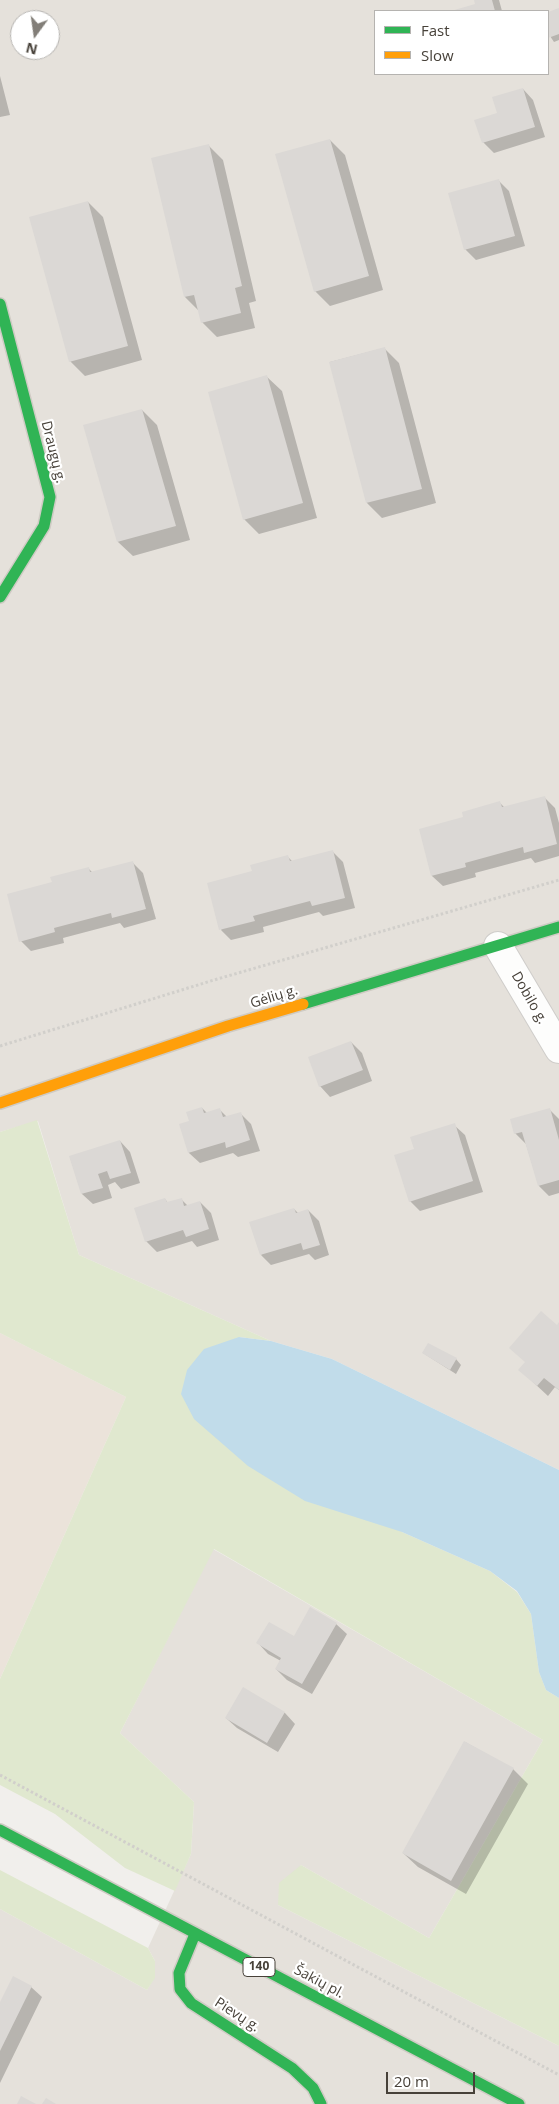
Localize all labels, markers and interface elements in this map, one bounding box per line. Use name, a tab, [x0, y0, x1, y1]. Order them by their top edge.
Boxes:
north arrow	[10, 10, 60, 60]
legend	[374, 10, 549, 75]
text: Fast	[421, 20, 450, 40]
text: N	[24, 38, 39, 60]
text: Slow	[421, 45, 454, 65]
street label: Draugų g.	[37, 419, 69, 485]
street label: Dobilo g.	[507, 969, 551, 1027]
street label: Gėlių g.	[248, 982, 300, 1012]
road number: 140	[243, 1958, 275, 1976]
street label: Šakių pl.	[291, 1962, 347, 2002]
street label: Pievų g.	[211, 1994, 263, 2036]
scale bar	[389, 2062, 478, 2094]
text: 20 m	[394, 2071, 429, 2091]

